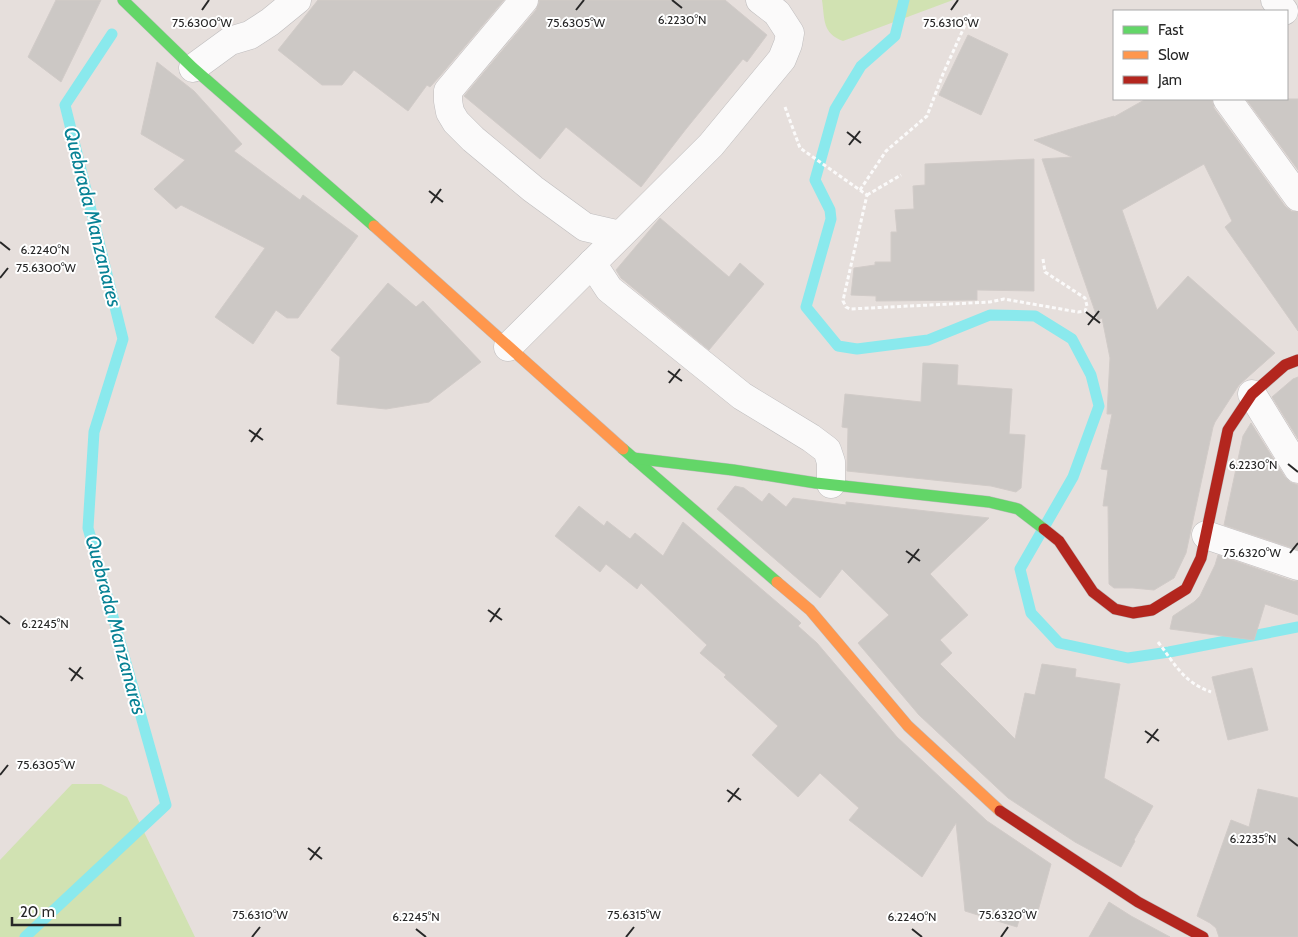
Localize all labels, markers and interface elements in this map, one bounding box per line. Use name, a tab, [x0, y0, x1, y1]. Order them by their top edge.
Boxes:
legend	[1113, 10, 1288, 100]
text: 6.2230°N	[658, 12, 706, 27]
text: 75.6300°W	[172, 15, 233, 30]
text: 75.6305°W	[547, 15, 606, 30]
text: 75.6310°W	[923, 15, 979, 30]
text: Fast	[1158, 21, 1183, 39]
text: Slow	[1158, 46, 1189, 64]
text: Jam	[1157, 71, 1182, 89]
water label: Quebrada Manzanares	[59, 124, 127, 310]
text: 6.2240°N	[20, 242, 70, 257]
text: 75.6300°W	[16, 260, 77, 275]
text: 6.2230°N	[1229, 457, 1277, 472]
water label: Quebrada Manzanares	[80, 533, 152, 718]
text: 75.6320°W	[1223, 545, 1282, 560]
text: 6.2245°N	[21, 616, 69, 631]
text: 75.6305°W	[17, 757, 76, 772]
text: 6.2235°N	[1230, 831, 1276, 846]
scale bar	[12, 894, 120, 926]
text: 20 m	[20, 903, 55, 921]
text: 75.6310°W	[232, 907, 288, 922]
text: 75.6315°W	[607, 907, 661, 922]
text: 75.6320°W	[979, 907, 1038, 922]
text: 6.2245°N	[392, 909, 440, 924]
text: 6.2240°N	[887, 909, 937, 924]

